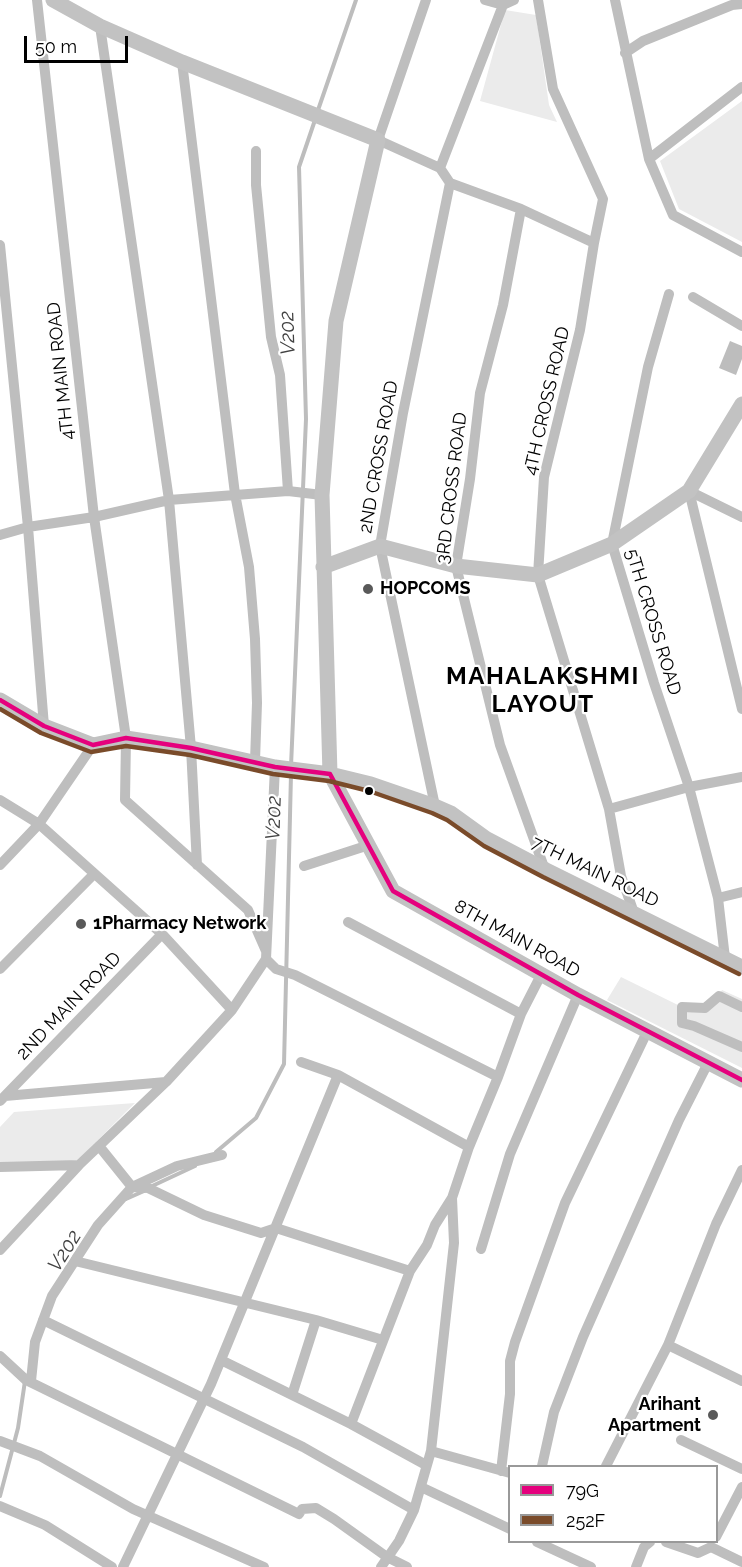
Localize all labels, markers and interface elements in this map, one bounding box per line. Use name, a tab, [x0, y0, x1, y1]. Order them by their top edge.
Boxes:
scale bar	[27, 24, 130, 62]
text: 50 m	[35, 36, 77, 57]
street label: 4TH MAIN ROAD	[43, 301, 79, 441]
water label: V202	[275, 310, 301, 356]
street label: 4TH CROSS ROAD	[519, 325, 575, 477]
street label: 2ND CROSS ROAD	[355, 379, 403, 535]
street label: 3RD CROSS ROAD	[432, 411, 472, 565]
street label: 5TH CROSS ROAD	[620, 546, 686, 698]
place label: HOPCOMS	[380, 578, 471, 600]
marker: HOPCOMS	[361, 582, 375, 596]
district label: MAHALAKSHMI LAYOUT	[446, 663, 640, 719]
unlabelled marker	[363, 785, 375, 797]
water label: V202	[261, 795, 287, 841]
street label: 7TH MAIN ROAD	[528, 832, 662, 912]
street label: 8TH MAIN ROAD	[450, 896, 584, 982]
place label: 1Pharmacy Network	[93, 913, 266, 935]
marker: 1Pharmacy Network	[74, 917, 88, 931]
street label: 2ND MAIN ROAD	[12, 948, 126, 1064]
water label: V202	[43, 1226, 87, 1276]
place label: Arihant Apartment	[608, 1394, 701, 1436]
marker: Arihant Apartment	[706, 1408, 720, 1422]
legend	[508, 1465, 718, 1543]
text: 79G	[566, 1480, 599, 1501]
text: 252F	[566, 1510, 605, 1531]

